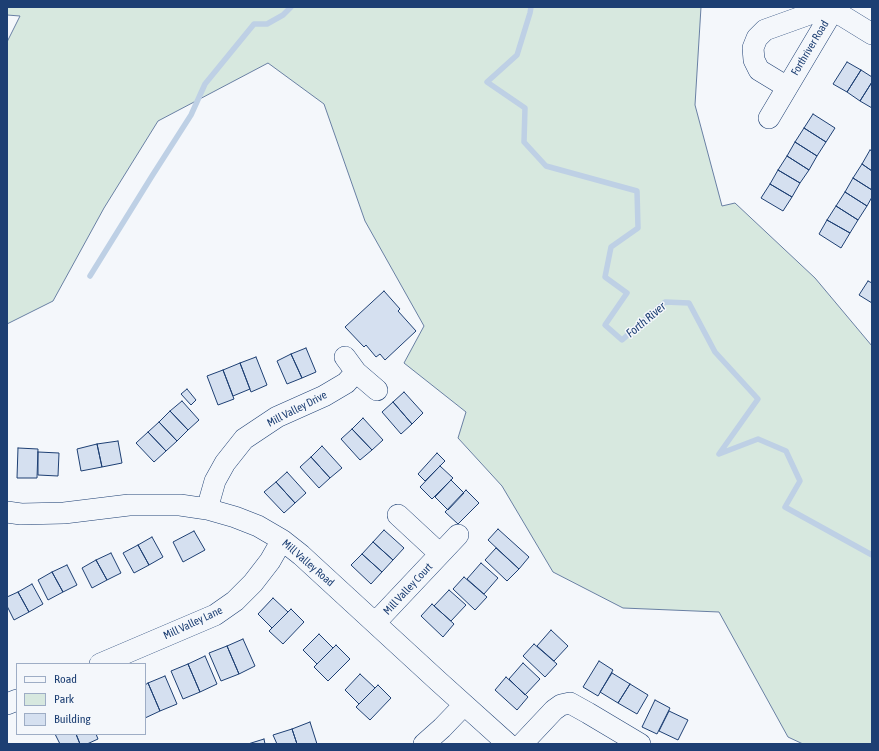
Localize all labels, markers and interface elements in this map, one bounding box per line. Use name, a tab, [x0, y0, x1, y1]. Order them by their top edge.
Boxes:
street label: Forthriver Road	[788, 18, 832, 78]
water label: Forth River	[623, 299, 669, 341]
street label: Mill Valley Drive	[265, 388, 329, 430]
street label: Mill Valley Road	[279, 537, 337, 589]
street label: Mill Valley Court	[381, 560, 435, 618]
street label: Mill Valley Lane	[161, 604, 225, 642]
legend	[16, 663, 146, 735]
text: Road	[54, 672, 77, 686]
text: Park	[54, 692, 74, 706]
text: Building	[54, 712, 91, 726]

